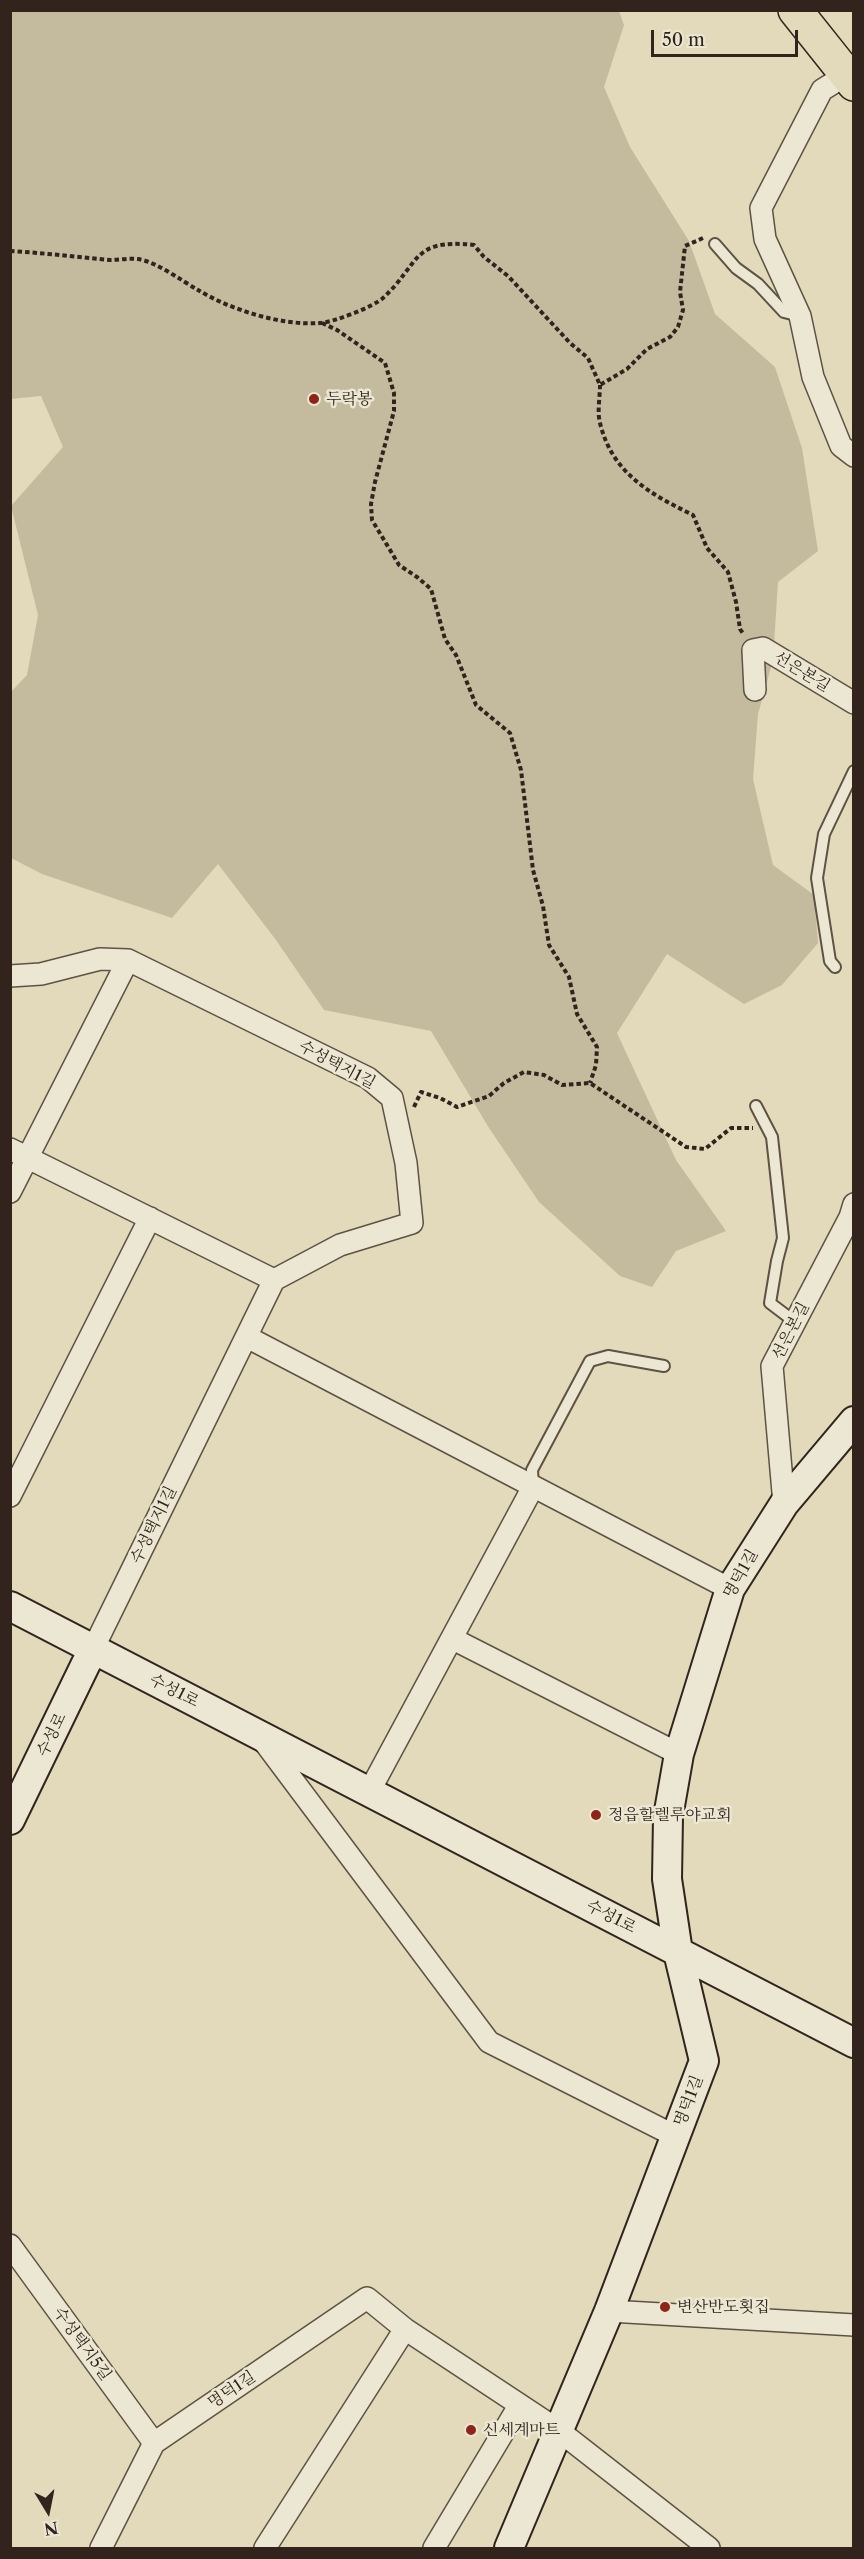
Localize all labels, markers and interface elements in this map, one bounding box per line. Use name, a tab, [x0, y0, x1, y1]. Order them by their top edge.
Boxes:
scale bar	[654, 18, 801, 56]
text: 50 m	[662, 29, 705, 51]
place label: 두락봉	[326, 389, 372, 409]
marker: 두락봉	[307, 392, 321, 406]
street label: 선은본길	[771, 648, 833, 696]
street label: 수성택지1길	[295, 1037, 379, 1093]
street label: 선은본길	[768, 1299, 814, 1363]
street label: 수성택지1길	[127, 1483, 181, 1567]
street label: 명덕1길	[720, 1546, 762, 1602]
street label: 수성1로	[146, 1670, 202, 1712]
street label: 수성로	[33, 1710, 71, 1760]
place label: 정읍할렐루야교회	[608, 1805, 732, 1825]
marker: 정읍할렐루야교회	[589, 1808, 603, 1822]
street label: 수성1로	[583, 1896, 639, 1938]
street label: 명덕1길	[671, 2073, 707, 2129]
place label: 변산반도횟집	[677, 2297, 770, 2317]
marker: 변산반도횟집	[658, 2300, 672, 2314]
street label: 수성택지5길	[49, 2304, 115, 2384]
street label: 명덕1길	[205, 2367, 259, 2413]
place label: 신세계마트	[483, 2420, 560, 2440]
marker: 신세계마트	[464, 2423, 478, 2437]
north arrow	[18, 2481, 78, 2541]
text: N	[43, 2518, 60, 2540]

